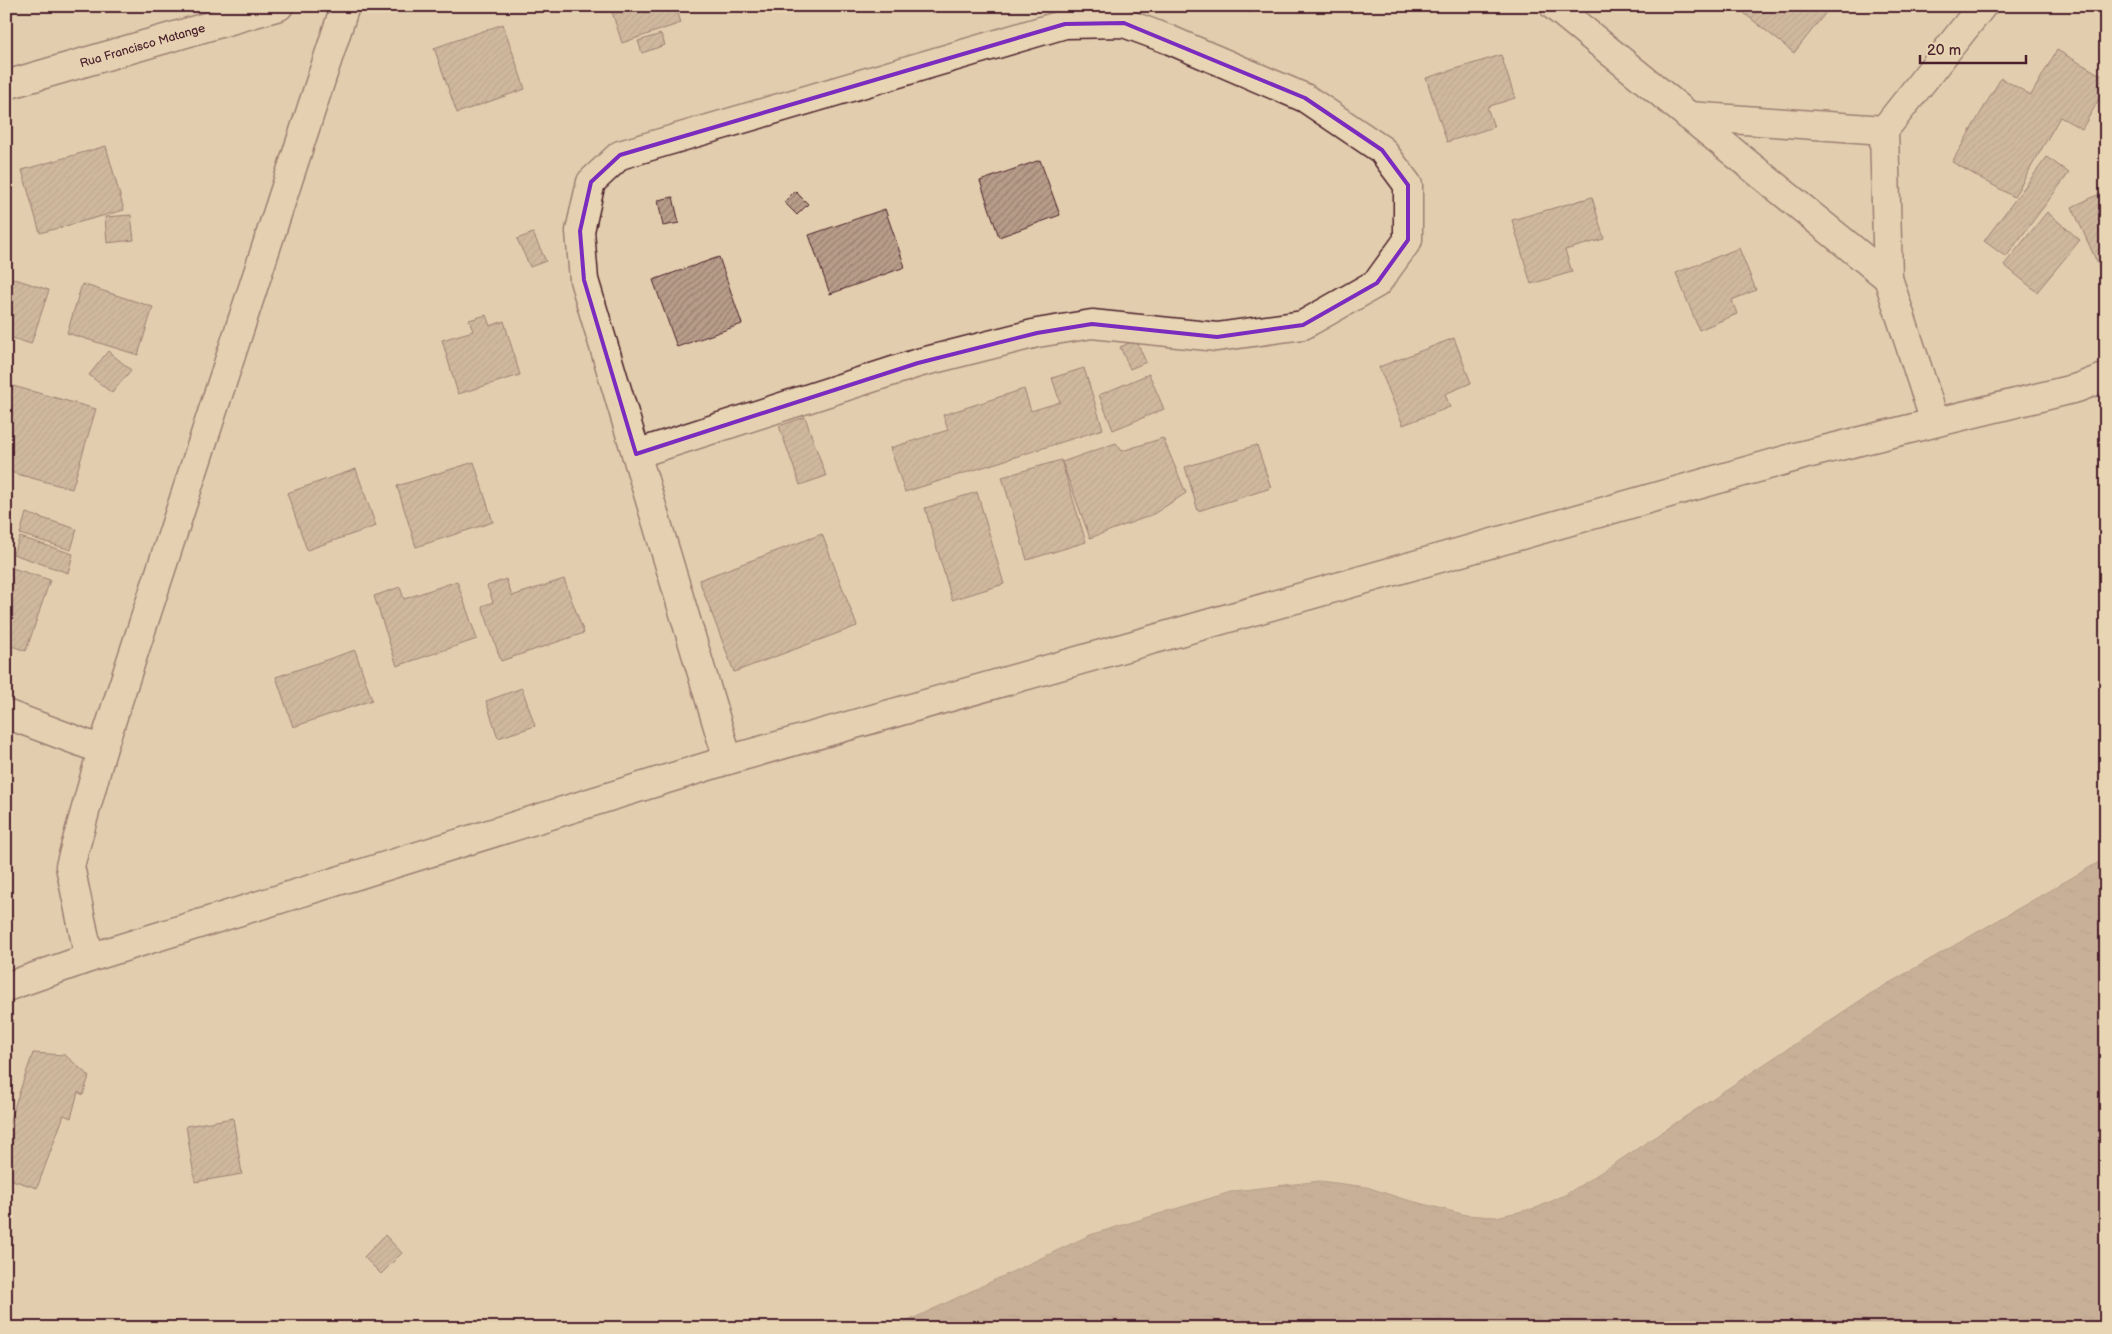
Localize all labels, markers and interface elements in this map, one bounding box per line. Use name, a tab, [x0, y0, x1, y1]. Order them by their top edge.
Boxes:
street label: Rua Francisco Matange	[78, 21, 207, 71]
scale bar	[1920, 32, 2026, 64]
text: 20 m	[1927, 41, 1961, 60]

